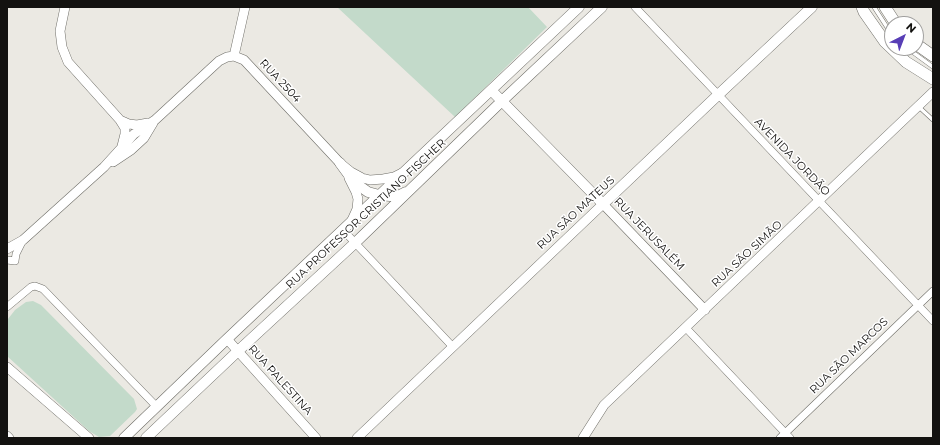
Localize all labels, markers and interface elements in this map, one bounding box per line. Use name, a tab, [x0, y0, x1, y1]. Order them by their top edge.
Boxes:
north arrow	[884, 16, 924, 56]
text: N	[903, 20, 919, 36]
street label: RUA 2504	[257, 57, 303, 105]
street label: AVENIDA JORDÃO	[751, 115, 833, 199]
street label: RUA PROFESSOR CRISTIANO FISCHER	[283, 136, 449, 292]
street label: RUA SÃO MATEUS	[535, 174, 617, 252]
street label: RUA JERUSALÉM	[611, 195, 687, 273]
street label: RUA SÃO SIMÃO	[709, 218, 785, 290]
street label: RUA SÃO MARCOS	[807, 315, 891, 397]
street label: RUA PALESTINA	[245, 342, 315, 418]

